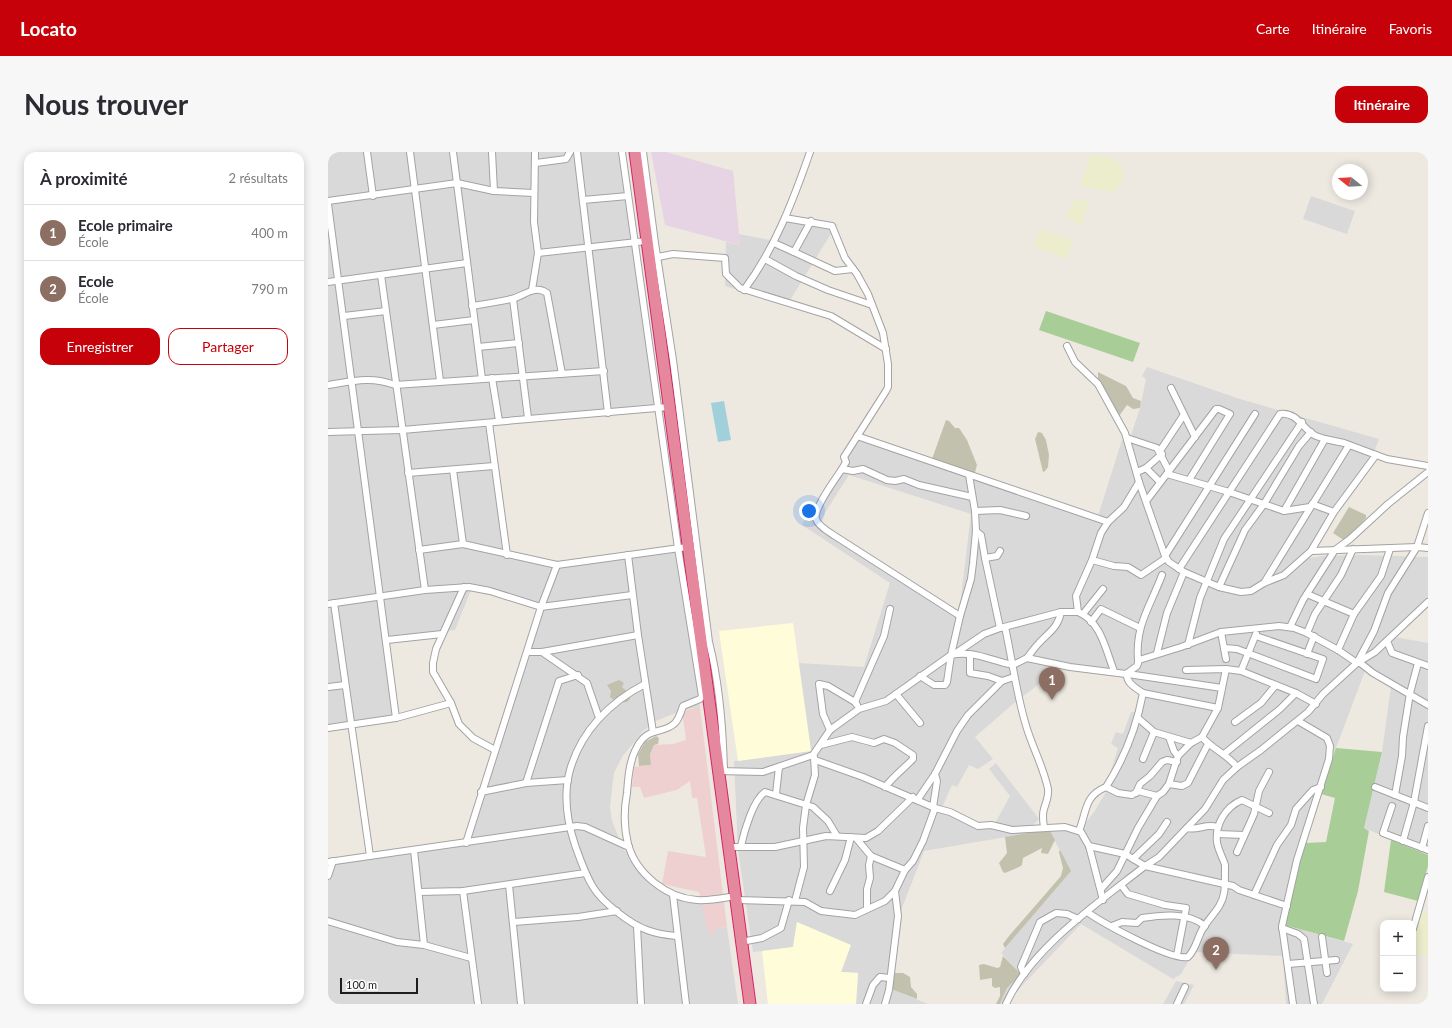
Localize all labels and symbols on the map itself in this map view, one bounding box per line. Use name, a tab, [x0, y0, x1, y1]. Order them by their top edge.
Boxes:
north arrow	[1332, 164, 1368, 200]
your location	[799, 501, 819, 521]
pin: 1	[1039, 667, 1065, 700]
pin: 2	[1203, 937, 1229, 970]
scale bar	[340, 976, 418, 995]

